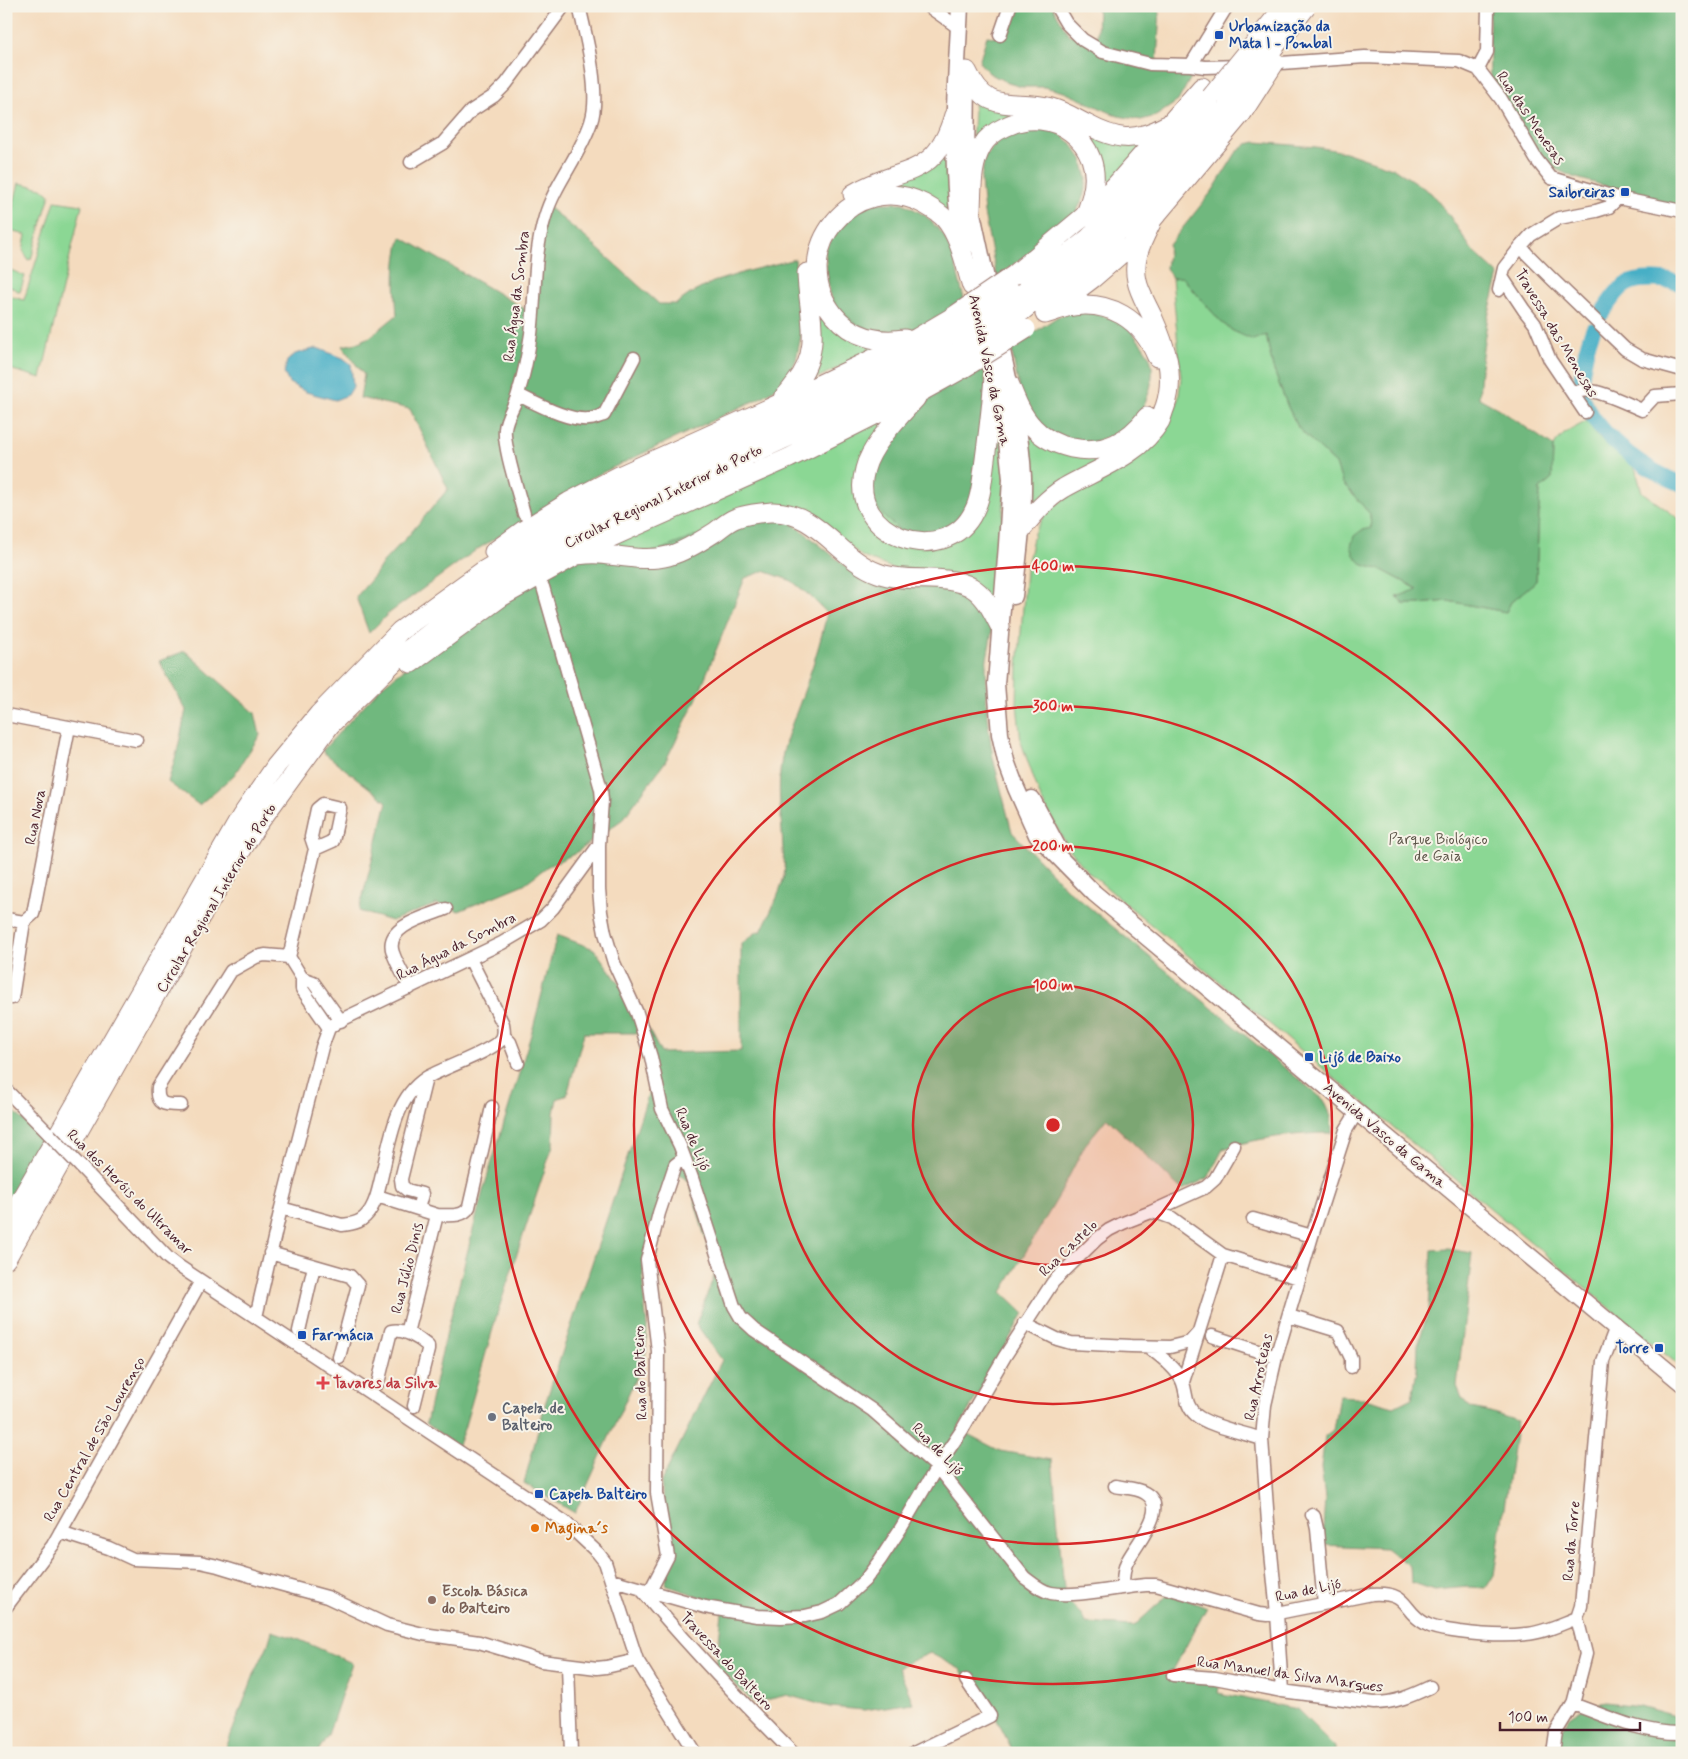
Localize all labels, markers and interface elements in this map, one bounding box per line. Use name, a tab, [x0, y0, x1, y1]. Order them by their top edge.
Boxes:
place label: Urbanização da Mata I - Pombal	[1229, 17, 1333, 54]
marker: Urbanização da Mata I - Pombal	[1213, 29, 1225, 41]
street label: Rua das Menesas	[1491, 68, 1569, 169]
place label: Saibreiras	[1549, 183, 1615, 203]
marker: Saibreiras	[1619, 186, 1631, 198]
street label: Rua Água da Sombra	[498, 229, 535, 363]
street label: Travessa das Menesas	[1510, 265, 1603, 402]
street label: Avenida Vasco da Gama	[963, 293, 1015, 449]
street label: Circular Regional Interior do Porto	[561, 440, 766, 554]
text: 400 m	[1032, 557, 1074, 577]
text: 300 m	[1033, 697, 1073, 717]
street label: Rua Nova	[21, 787, 51, 847]
street label: Circular Regional Interior do Porto	[152, 800, 281, 997]
park label: Parque Biológico de Gaia	[1388, 830, 1488, 867]
text: 200 m	[1033, 837, 1074, 857]
street label: Rua Água da Sombra	[393, 907, 520, 986]
text: 100 m	[1033, 976, 1073, 996]
place label: Lijó de Baixo	[1319, 1048, 1401, 1068]
marker: Lijó de Baixo	[1303, 1051, 1315, 1063]
street label: Avenida Vasco da Gama	[1319, 1078, 1451, 1194]
street label: Rua de Lijó	[670, 1105, 714, 1174]
centre of rings	[1044, 1116, 1062, 1134]
street label: Rua dos Heróis do Ultramar	[62, 1125, 197, 1261]
street label: Rua Castelo	[1035, 1216, 1102, 1282]
street label: Rua Júlio Dinis	[387, 1221, 429, 1316]
street label: Rua do Balteiro	[629, 1325, 653, 1421]
place label: Farmácia	[312, 1326, 374, 1346]
marker: Farmácia	[296, 1329, 308, 1341]
street label: Rua Arroteias	[1240, 1331, 1278, 1423]
place label: Torre	[1615, 1339, 1649, 1359]
marker: Torre	[1653, 1342, 1665, 1354]
street label: Rua Central de São Lourenço	[39, 1353, 150, 1526]
place label: Tavares da Silva	[333, 1374, 438, 1394]
marker: Tavares da Silva	[317, 1377, 329, 1389]
place label: Capela de Balteiro	[502, 1399, 565, 1436]
marker: Capela de Balteiro	[486, 1411, 498, 1423]
street label: Rua de Lijó	[907, 1419, 968, 1481]
place label: Capela Balteiro	[549, 1485, 647, 1505]
marker: Capela Balteiro	[533, 1488, 545, 1500]
street label: Rua da Torre	[1559, 1500, 1585, 1582]
place label: Magina´s	[545, 1519, 608, 1541]
marker: Magina´s	[529, 1522, 541, 1534]
street label: Rua de Lijó	[1274, 1574, 1343, 1608]
place label: Escola Básica do Balteiro	[442, 1582, 528, 1619]
marker: Escola Básica do Balteiro	[426, 1594, 438, 1606]
street label: Travessa do Balteiro	[675, 1608, 777, 1715]
street label: Rua Manuel da Silva Marques	[1195, 1652, 1385, 1698]
scale bar	[1500, 1699, 1640, 1731]
text: 100 m	[1508, 1708, 1548, 1728]

